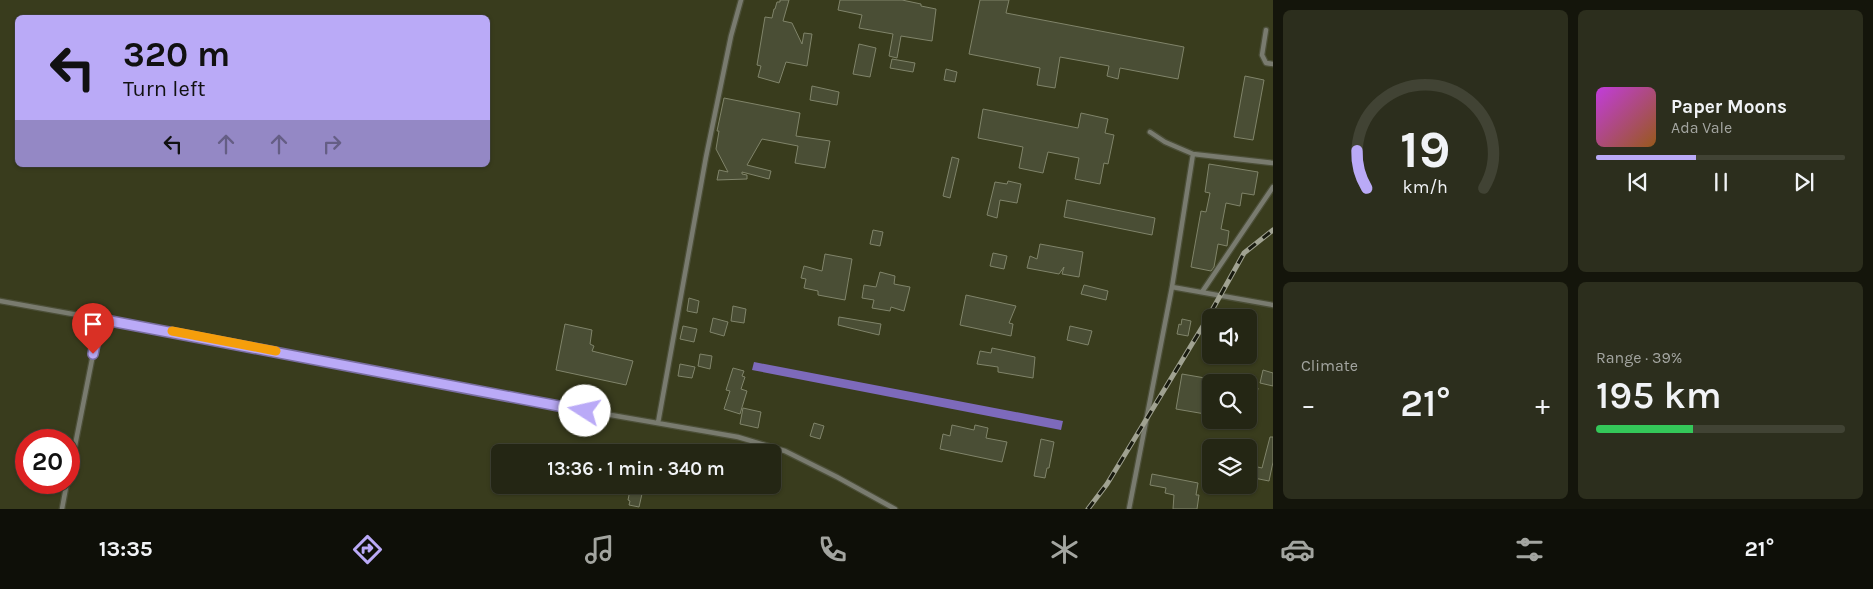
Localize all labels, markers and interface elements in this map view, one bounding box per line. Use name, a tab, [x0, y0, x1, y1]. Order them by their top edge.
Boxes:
text: 320 m	[123, 34, 230, 75]
icon: left	[40, 35, 105, 100]
text: Turn left	[123, 76, 206, 102]
text: Paper Moons	[1671, 96, 1787, 118]
text: Ada Vale	[1671, 118, 1732, 137]
text: 19	[1400, 119, 1451, 180]
icon: left	[159, 130, 187, 158]
icon: ahead	[212, 130, 240, 158]
icon: ahead	[265, 130, 293, 158]
icon: right	[318, 130, 346, 158]
icon: previous	[1624, 168, 1652, 196]
icon: pause	[1707, 168, 1735, 196]
icon: next	[1790, 168, 1818, 196]
text: km/h	[1403, 177, 1448, 198]
pin	[72, 303, 114, 354]
map controls	[1202, 309, 1257, 494]
button: sound	[1202, 309, 1257, 364]
icon: arrive	[79, 310, 107, 338]
text: Range · 39%	[1596, 348, 1682, 367]
text: Climate	[1301, 356, 1358, 375]
text: 195 km	[1596, 373, 1722, 418]
button: search	[1202, 374, 1257, 429]
text: 21°	[1400, 381, 1451, 426]
position arrow	[558, 384, 610, 436]
text: −	[1301, 388, 1316, 421]
text: +	[1535, 388, 1550, 421]
speed limit sign: 20	[15, 429, 80, 494]
button: layers	[1202, 439, 1257, 494]
text: 13:36 · 1 min · 340 m	[547, 458, 725, 480]
icon: directions	[350, 532, 385, 567]
icon: music	[582, 532, 617, 567]
icon: phone	[815, 532, 850, 567]
icon: climate	[1047, 532, 1082, 567]
icon: car	[1280, 532, 1315, 567]
icon: filters	[1512, 532, 1547, 567]
text: 13:35	[99, 536, 153, 562]
text: 21°	[1745, 536, 1774, 562]

